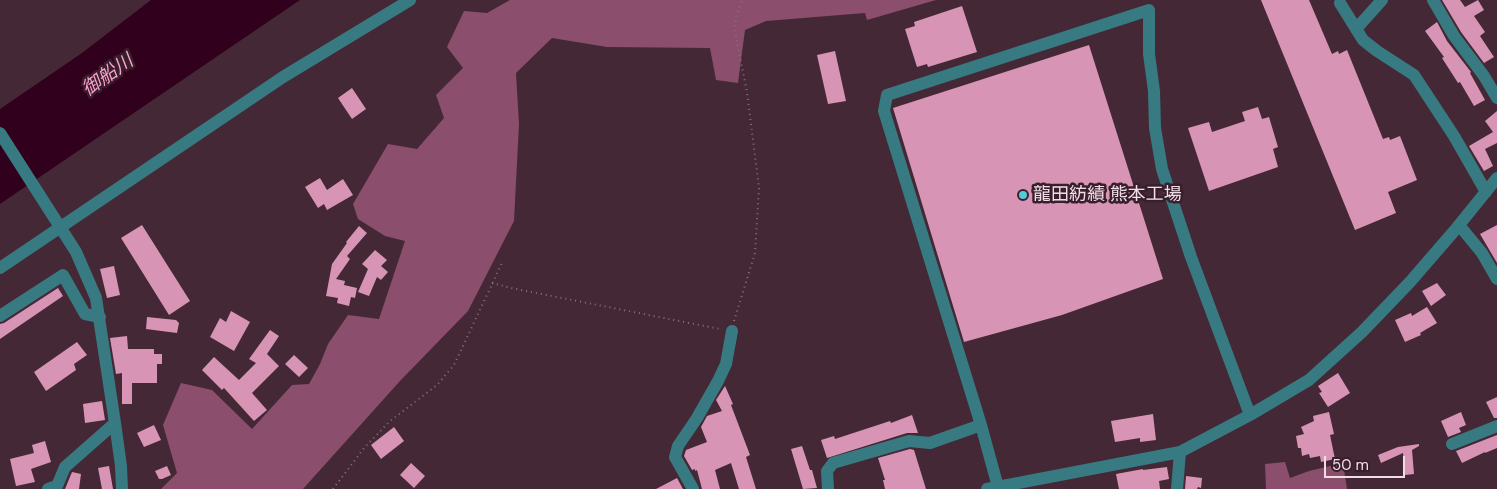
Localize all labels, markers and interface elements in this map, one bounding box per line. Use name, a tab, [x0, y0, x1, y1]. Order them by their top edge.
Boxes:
water label: 御船川	[78, 50, 138, 102]
place label: 龍田紡績 熊本工場	[1033, 184, 1182, 206]
marker: 龍田紡績 熊本工場	[1017, 189, 1029, 201]
scale bar	[1327, 446, 1408, 478]
text: 50 m	[1332, 455, 1369, 475]

